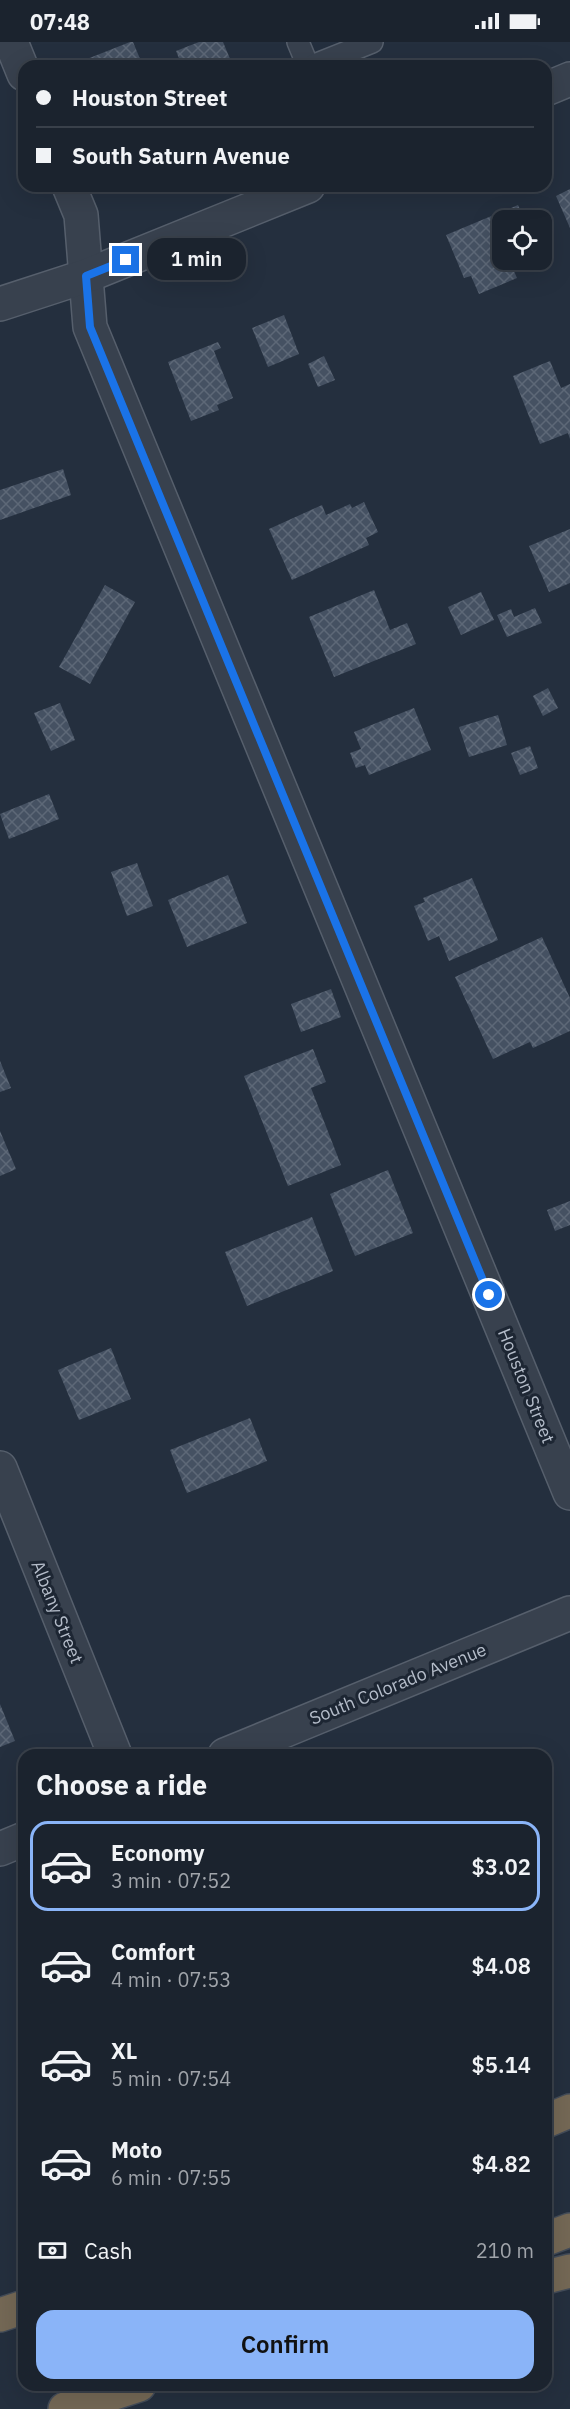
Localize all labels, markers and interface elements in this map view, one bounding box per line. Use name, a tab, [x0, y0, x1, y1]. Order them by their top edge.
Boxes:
text: 07:48	[30, 7, 90, 36]
text: Houston Street	[72, 83, 227, 112]
text: South Saturn Avenue	[72, 141, 290, 170]
map controls	[492, 210, 552, 270]
button: locate	[492, 210, 552, 270]
callout: 1 min	[147, 239, 246, 281]
text: 1 min	[171, 245, 222, 272]
route end	[112, 246, 139, 273]
route start	[475, 1281, 502, 1308]
street label: Houston Street	[493, 1325, 560, 1447]
street label: Albany Street	[26, 1557, 89, 1667]
street label: South Colorado Avenue	[306, 1637, 490, 1730]
text: Choose a ride	[36, 1767, 207, 1802]
text: Economy	[111, 1838, 205, 1867]
icon: car	[39, 1839, 93, 1893]
text: $3.02	[472, 1852, 531, 1881]
text: 3 min · 07:52	[111, 1867, 231, 1894]
text: Comfort	[111, 1937, 195, 1966]
icon: car	[39, 1938, 93, 1992]
text: $4.08	[472, 1951, 531, 1980]
text: 4 min · 07:53	[111, 1966, 231, 1993]
text: XL	[111, 2036, 137, 2065]
icon: car	[39, 2037, 93, 2091]
text: $5.14	[472, 2050, 531, 2079]
text: 5 min · 07:54	[111, 2065, 231, 2092]
text: Moto	[111, 2135, 162, 2164]
icon: car	[39, 2136, 93, 2190]
text: $4.82	[472, 2149, 531, 2178]
text: 6 min · 07:55	[111, 2164, 231, 2191]
icon: cash	[36, 2234, 69, 2267]
text: Cash	[84, 2236, 133, 2265]
text: 210 m	[476, 2237, 534, 2264]
button: Confirm	[36, 2310, 534, 2379]

